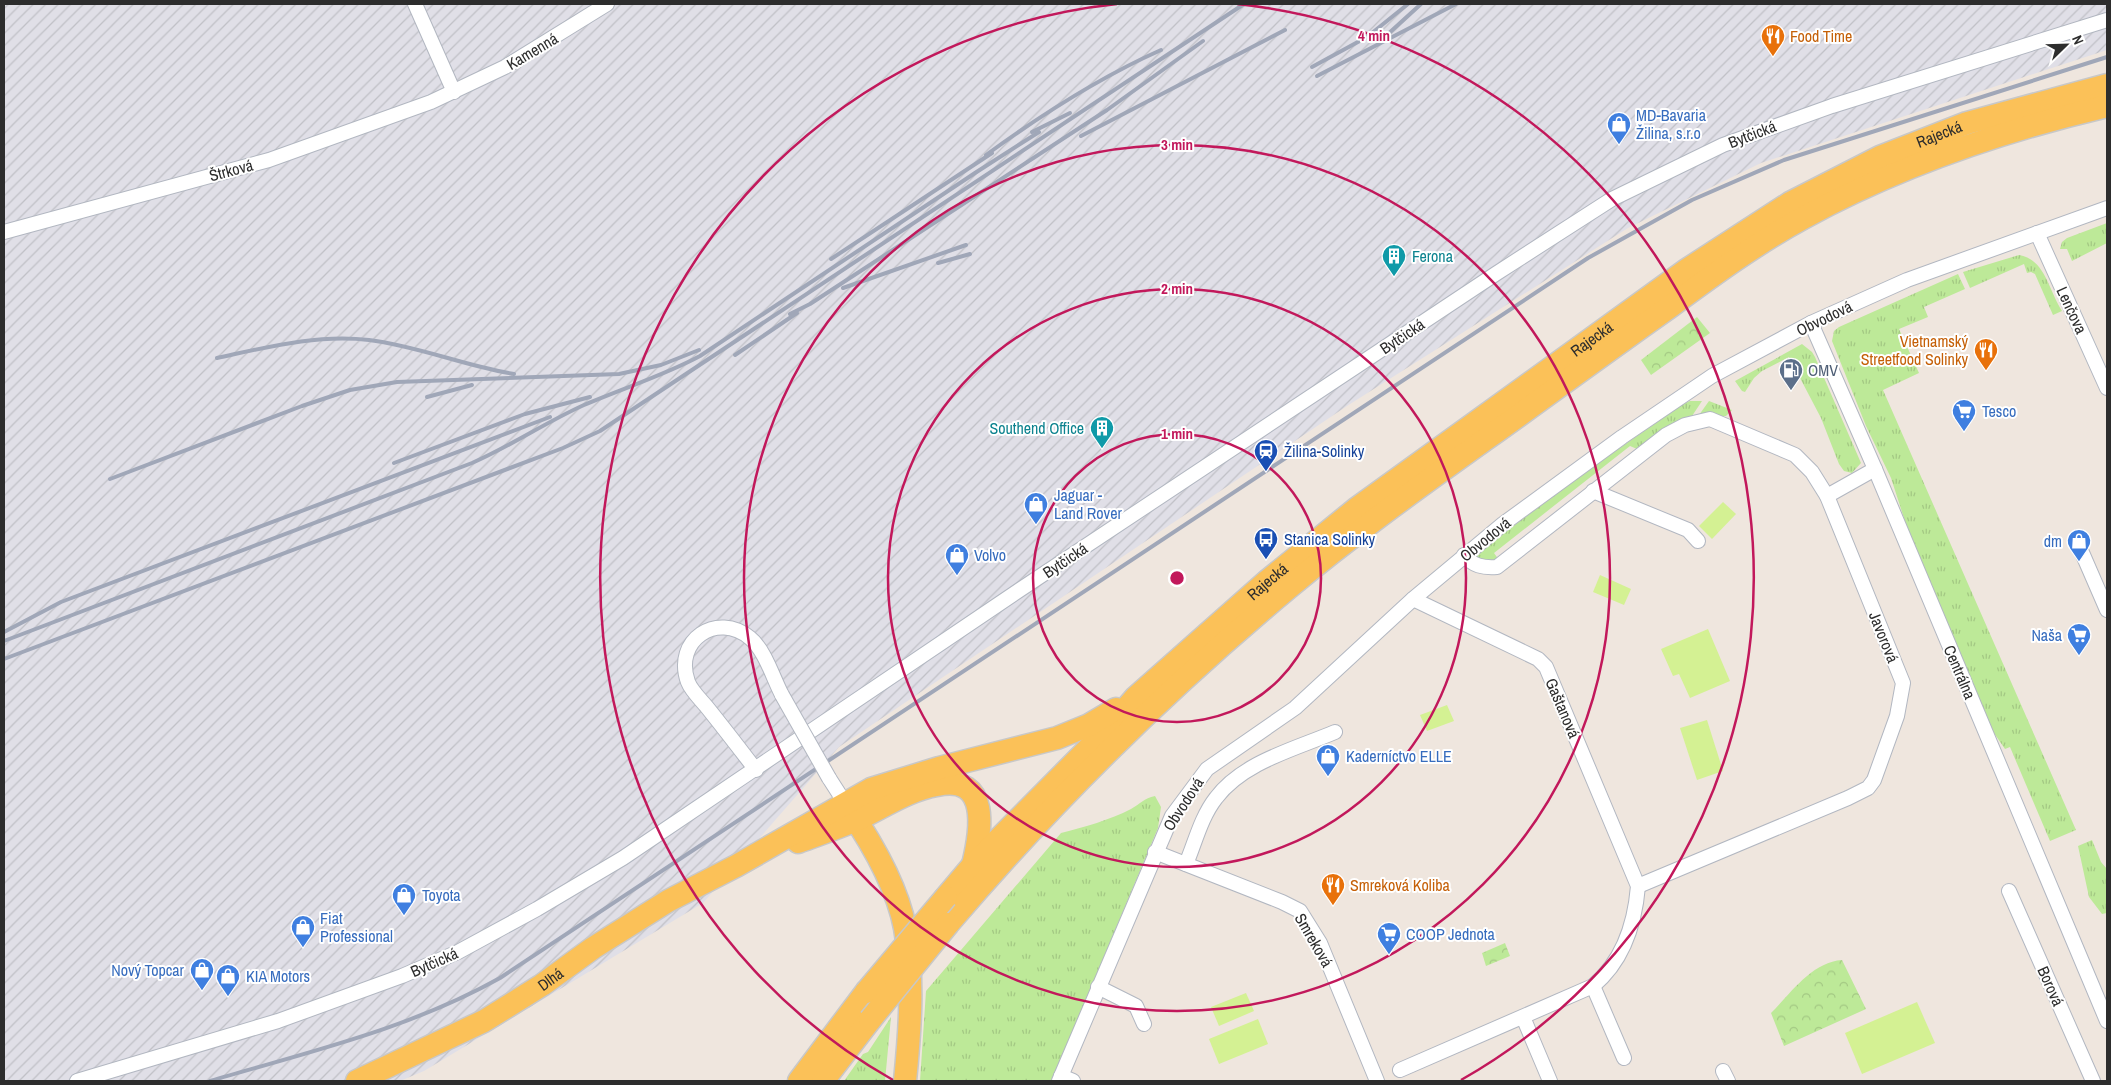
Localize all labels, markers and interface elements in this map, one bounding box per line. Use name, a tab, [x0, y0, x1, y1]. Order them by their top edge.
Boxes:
north arrow	[2041, 20, 2091, 70]
restaurant icon: Food Time	[1760, 23, 1786, 57]
text: 4 min	[1358, 25, 1390, 46]
place label: Food Time	[1790, 25, 1852, 47]
street label: Kamenná	[502, 27, 562, 75]
text: N	[2068, 33, 2088, 47]
place label: MD-Bavaria Žilina, s.r.o	[1636, 104, 1707, 144]
shop icon: MD-Bavaria Žilina, s.r.o	[1606, 111, 1632, 145]
street label: Bytčická	[1725, 115, 1780, 153]
street label: Rajecká	[1913, 115, 1966, 153]
text: 3 min	[1161, 134, 1193, 155]
street label: Štrková	[207, 153, 256, 186]
building icon: Ferona	[1381, 243, 1407, 277]
place label: Ferona	[1412, 245, 1454, 267]
text: 2 min	[1161, 278, 1193, 299]
street label: Lenčova	[2052, 283, 2093, 338]
street label: Obvodová	[1792, 295, 1856, 341]
street label: Bytčická	[1375, 313, 1429, 359]
street label: Rajecká	[1566, 316, 1618, 362]
place label: Vietnamský Streetfood Solinky	[1861, 330, 1968, 370]
restaurant icon: Vietnamský Streetfood Solinky	[1973, 337, 1999, 371]
fuel station icon: OMV	[1778, 357, 1804, 391]
place label: OMV	[1808, 359, 1838, 381]
supermarket icon: Tesco	[1951, 398, 1977, 432]
place label: Tesco	[1982, 400, 2016, 422]
building icon: Southend Office	[1089, 415, 1115, 449]
place label: Southend Office	[989, 417, 1084, 439]
text: 1 min	[1161, 423, 1193, 444]
station icon: Žilina-Solinky	[1253, 438, 1279, 472]
place label: Žilina-Solinky	[1284, 440, 1365, 462]
place label: Jaguar - Land Rover	[1054, 484, 1122, 524]
shop icon: Jaguar - Land Rover	[1023, 491, 1049, 525]
street label: Obvodová	[1455, 511, 1516, 566]
bus stop icon: Stanica Solinky	[1253, 526, 1279, 560]
place label: Stanica Solinky	[1284, 528, 1376, 550]
shop icon: dm	[2066, 528, 2092, 562]
place label: dm	[2044, 530, 2062, 552]
street label: Bytčická	[1038, 537, 1092, 583]
shop icon: Volvo	[944, 542, 970, 576]
place label: Volvo	[974, 544, 1006, 566]
street label: Rajecká	[1242, 557, 1293, 605]
centre of rings	[1168, 569, 1186, 587]
street label: Javorová	[1864, 608, 1904, 666]
supermarket icon: Naša	[2066, 622, 2092, 656]
place label: Naša	[2031, 624, 2063, 646]
street label: Centrálna	[1939, 642, 1982, 703]
street label: Gaštanová	[1540, 674, 1586, 742]
shop icon: Kaderníctvo ELLE	[1315, 743, 1341, 777]
place label: Kaderníctvo ELLE	[1346, 745, 1452, 767]
street label: Obvodová	[1157, 772, 1209, 835]
restaurant icon: Smreková Koliba	[1320, 872, 1346, 906]
place label: Smreková Koliba	[1350, 874, 1451, 896]
shop icon: Toyota	[391, 882, 417, 916]
place label: Toyota	[422, 884, 461, 906]
place label: Fiat Professional	[320, 907, 393, 947]
street label: Smreková	[1290, 909, 1339, 972]
shop icon: Fiat Professional	[290, 914, 316, 948]
supermarket icon: COOP Jednota	[1376, 921, 1402, 955]
place label: COOP Jednota	[1406, 923, 1495, 945]
street label: Bytčická	[407, 942, 462, 982]
shop icon: Nový Topcar	[189, 957, 215, 991]
place label: Nový Topcar	[111, 959, 185, 981]
street label: Dlhá	[533, 962, 568, 996]
shop icon: KIA Motors	[215, 963, 241, 997]
street label: Borová	[2032, 963, 2070, 1010]
place label: KIA Motors	[246, 965, 310, 987]

